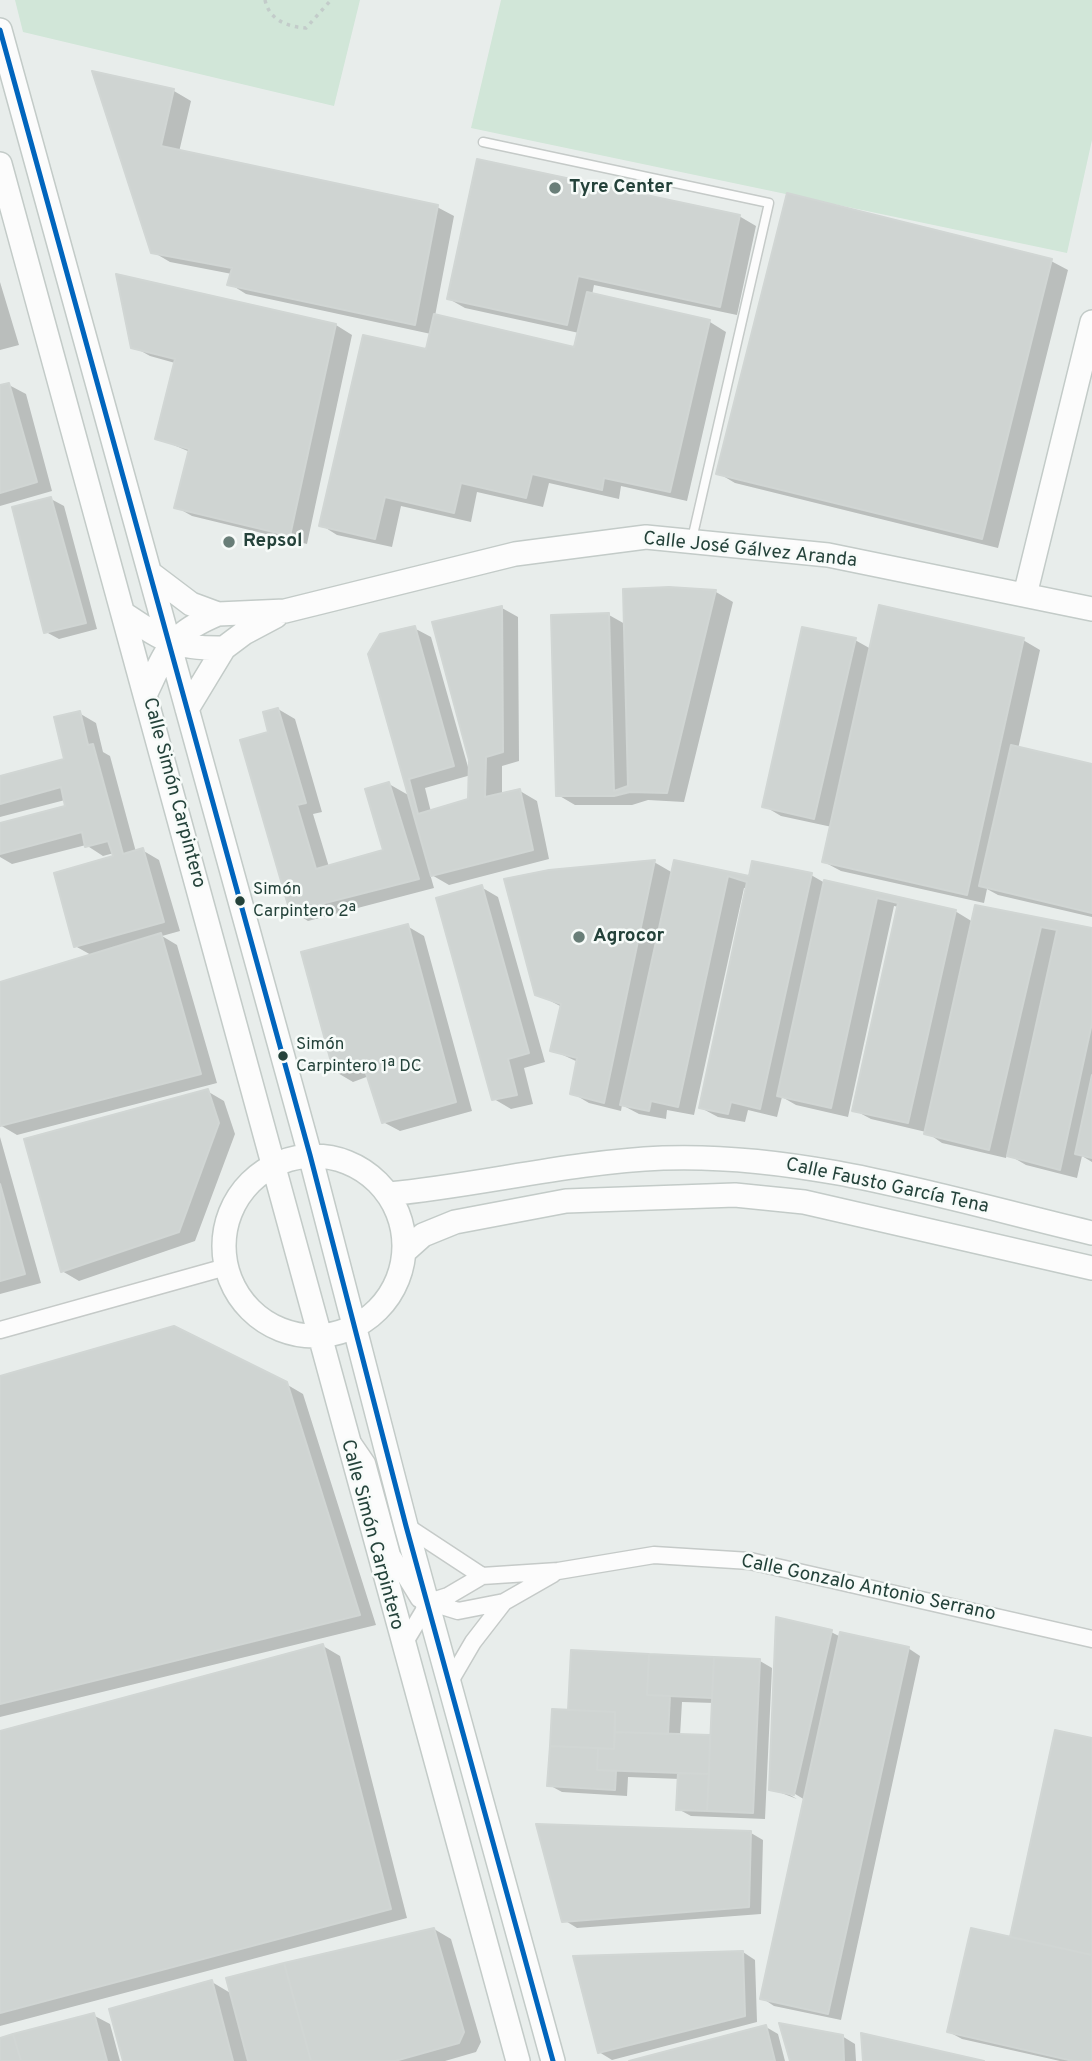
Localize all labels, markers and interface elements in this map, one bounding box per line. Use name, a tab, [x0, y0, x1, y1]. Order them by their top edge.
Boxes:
place label: Tyre Center	[569, 177, 673, 199]
marker: Tyre Center	[547, 180, 563, 196]
street label: Calle José Gálvez Aranda	[642, 528, 858, 574]
place label: Repsol	[243, 531, 302, 553]
marker: Repsol	[221, 534, 237, 550]
street label: Calle Simón Carpintero	[137, 695, 209, 891]
place label: Simón Carpintero 2ª	[253, 881, 356, 921]
marker: Simón Carpintero 2ª	[233, 894, 247, 908]
place label: Agrocor	[593, 926, 664, 948]
marker: Agrocor	[571, 929, 587, 945]
place label: Simón Carpintero 1ª DC	[296, 1036, 422, 1076]
marker: Simón Carpintero 1ª DC	[276, 1049, 290, 1063]
street label: Calle Fausto García Tena	[783, 1154, 991, 1220]
street label: Calle Simón Carpintero	[335, 1437, 407, 1633]
street label: Calle Gonzalo Antonio Serrano	[739, 1551, 997, 1627]

